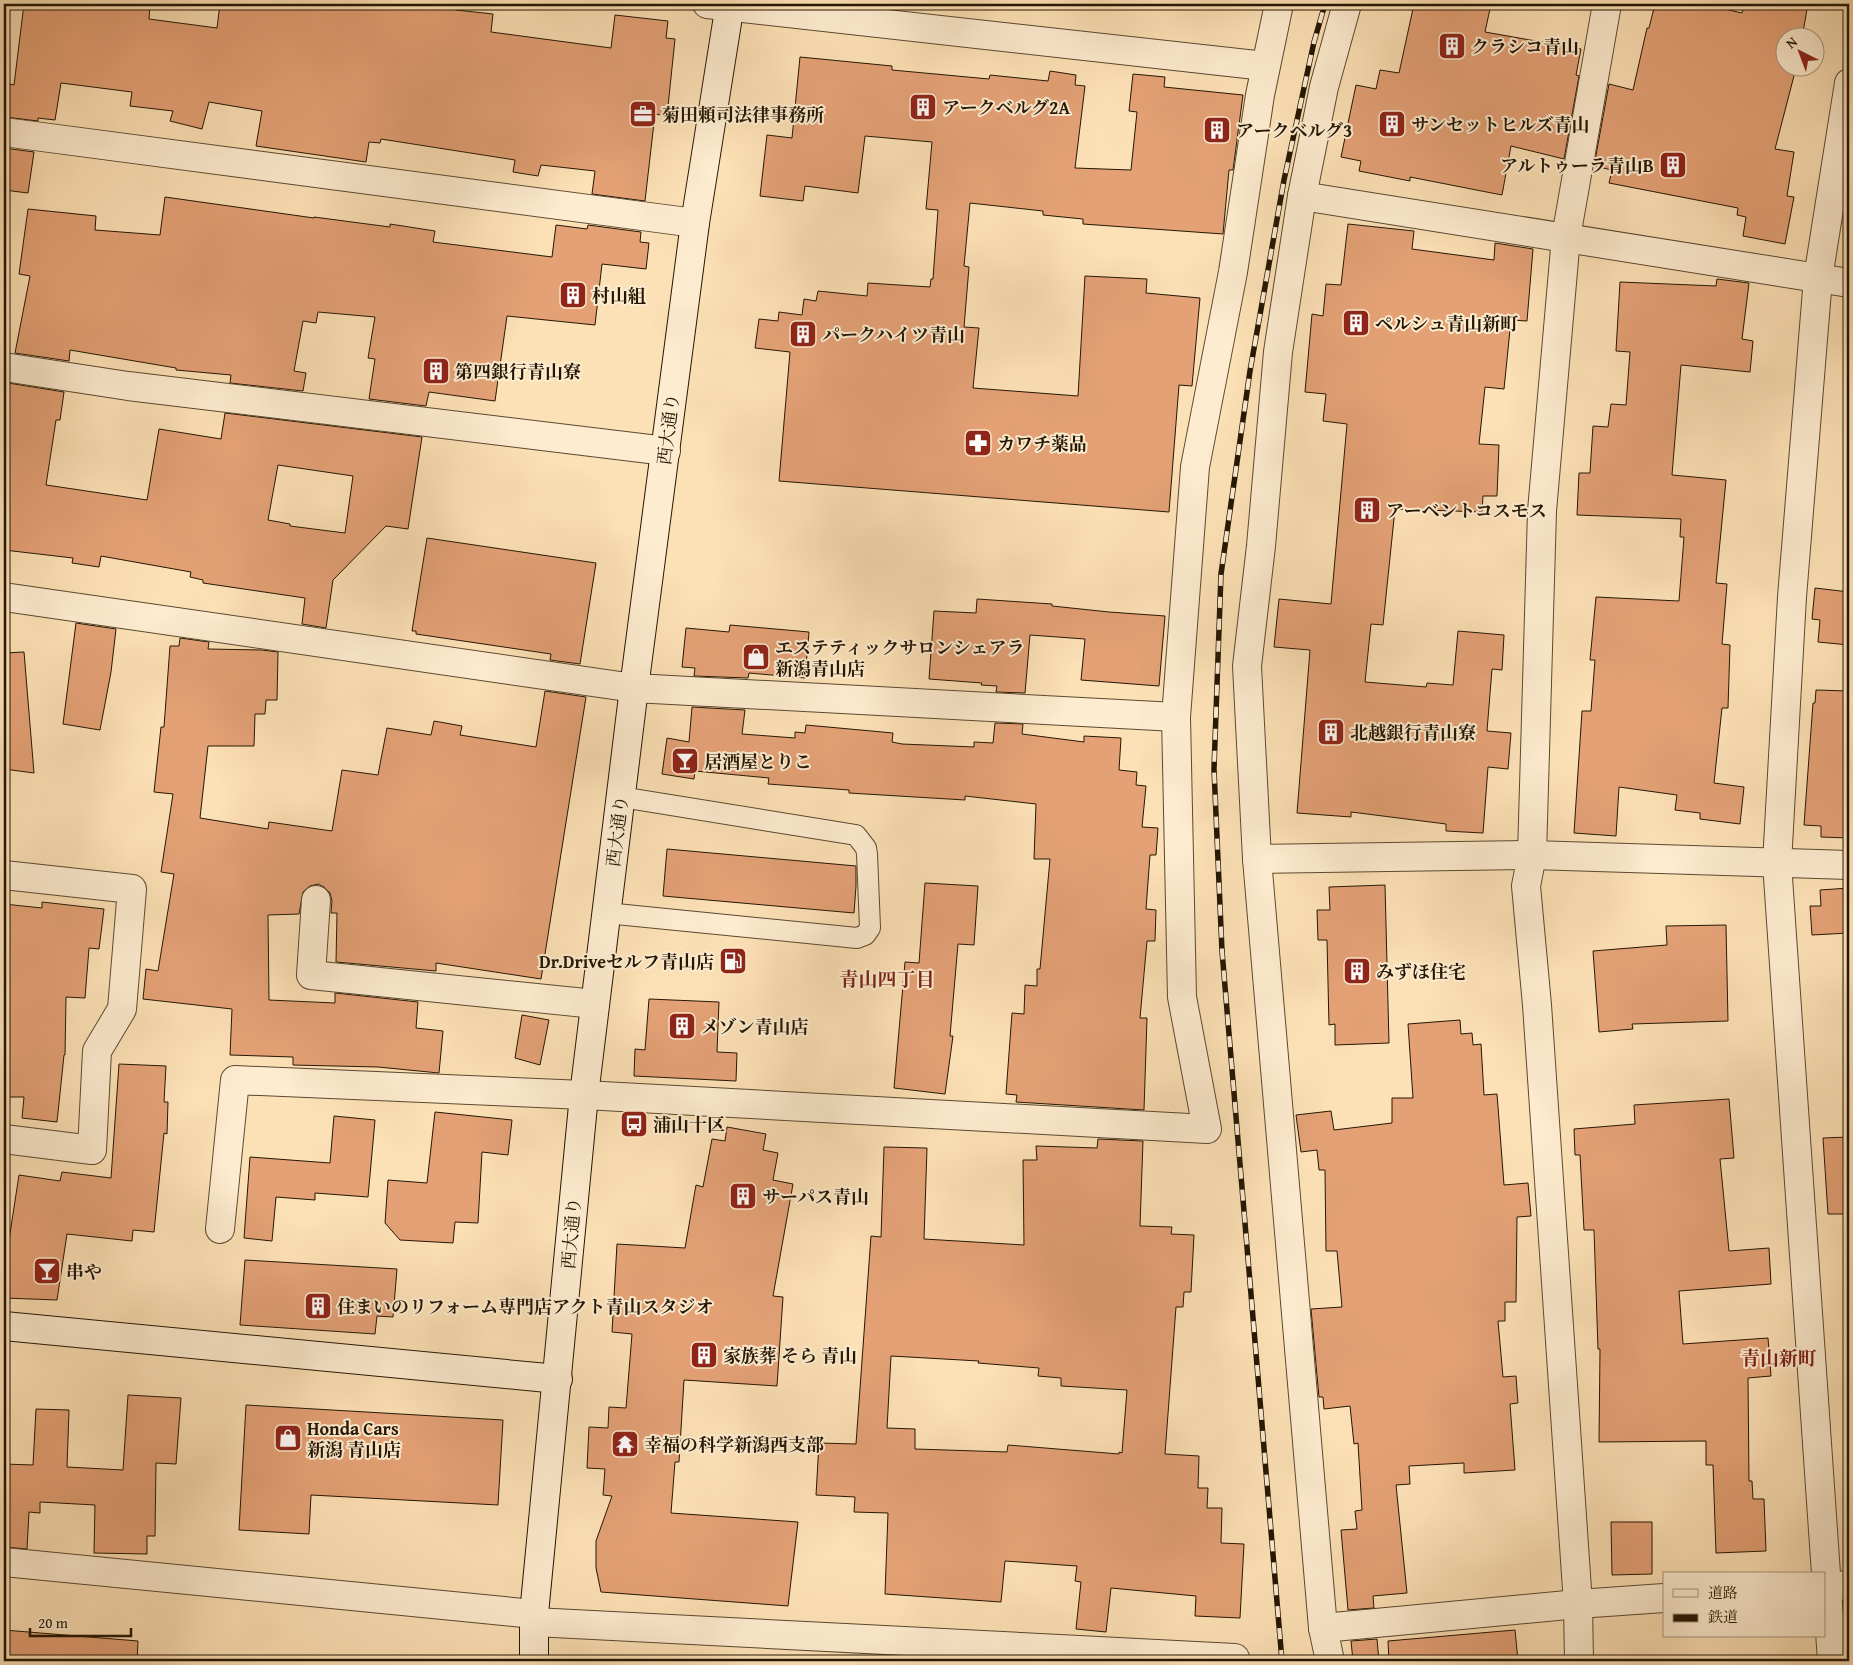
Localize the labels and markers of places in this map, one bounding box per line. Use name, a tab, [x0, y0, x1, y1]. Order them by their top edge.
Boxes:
building icon: クラシコ青山	[1437, 31, 1467, 61]
place label: クラシコ青山	[1471, 33, 1579, 60]
building icon: アークベルグ2A	[908, 92, 938, 122]
place label: アークベルグ2A	[942, 94, 1070, 121]
office icon: 菊田頼司法律事務所	[628, 99, 658, 129]
place label: 菊田頼司法律事務所	[662, 101, 824, 128]
building icon: サンセットヒルズ青山	[1377, 109, 1407, 139]
place label: サンセットヒルズ青山	[1411, 111, 1590, 138]
building icon: アークベルグ3	[1202, 115, 1232, 145]
place label: アークベルグ3	[1236, 117, 1352, 144]
building icon: アルトゥーラ青山B	[1658, 150, 1688, 180]
place label: アルトゥーラ青山B	[1500, 152, 1654, 179]
building icon: 村山組	[558, 280, 588, 310]
place label: 村山組	[592, 282, 646, 309]
building icon: ペルシュ青山新町	[1341, 308, 1371, 338]
place label: ペルシュ青山新町	[1375, 310, 1518, 337]
building icon: パークハイツ青山	[788, 319, 818, 349]
place label: パークハイツ青山	[822, 321, 965, 348]
building icon: 第四銀行青山寮	[421, 356, 451, 386]
place label: 第四銀行青山寮	[455, 358, 581, 385]
pharmacy icon: カワチ薬品	[963, 428, 993, 458]
place label: カワチ薬品	[997, 430, 1087, 457]
building icon: アーベントコスモス	[1352, 495, 1382, 525]
place label: アーベントコスモス	[1386, 497, 1547, 524]
place label: エステティックサロンシェアラ 新潟青山店	[775, 634, 1024, 682]
shop icon: エステティックサロンシェアラ 新潟青山店	[741, 642, 771, 672]
building icon: 北越銀行青山寮	[1316, 717, 1346, 747]
place label: 北越銀行青山寮	[1350, 719, 1476, 746]
bar icon: 居酒屋とりこ	[670, 746, 700, 776]
place label: 居酒屋とりこ	[704, 748, 812, 775]
fuel station icon: Dr.Driveセルフ青山店	[718, 946, 748, 976]
place label: Dr.Driveセルフ青山店	[539, 948, 714, 975]
building icon: みずほ住宅	[1342, 956, 1372, 986]
place label: みずほ住宅	[1376, 958, 1466, 985]
building icon: メゾン青山店	[667, 1011, 697, 1041]
place label: メゾン青山店	[701, 1013, 808, 1040]
bus stop icon: 浦山十区	[619, 1109, 649, 1139]
place label: 浦山十区	[653, 1111, 725, 1138]
building icon: サーパス青山	[728, 1181, 758, 1211]
place label: サーパス青山	[762, 1183, 869, 1210]
bar icon: 串や	[32, 1256, 62, 1286]
place label: 串や	[66, 1258, 102, 1285]
building icon: 住まいのリフォーム専門店アクト青山スタジオ	[303, 1291, 333, 1321]
place label: 住まいのリフォーム専門店アクト青山スタジオ	[337, 1293, 714, 1320]
building icon: 家族葬 そら 青山	[689, 1340, 719, 1370]
place label: 家族葬 そら 青山	[723, 1342, 857, 1369]
place label: Honda Cars 新潟 青山店	[307, 1415, 401, 1463]
shop icon: Honda Cars 新潟 青山店	[273, 1423, 303, 1453]
temple icon: 幸福の科学新潟西支部	[610, 1429, 640, 1459]
place label: 幸福の科学新潟西支部	[644, 1431, 824, 1458]

